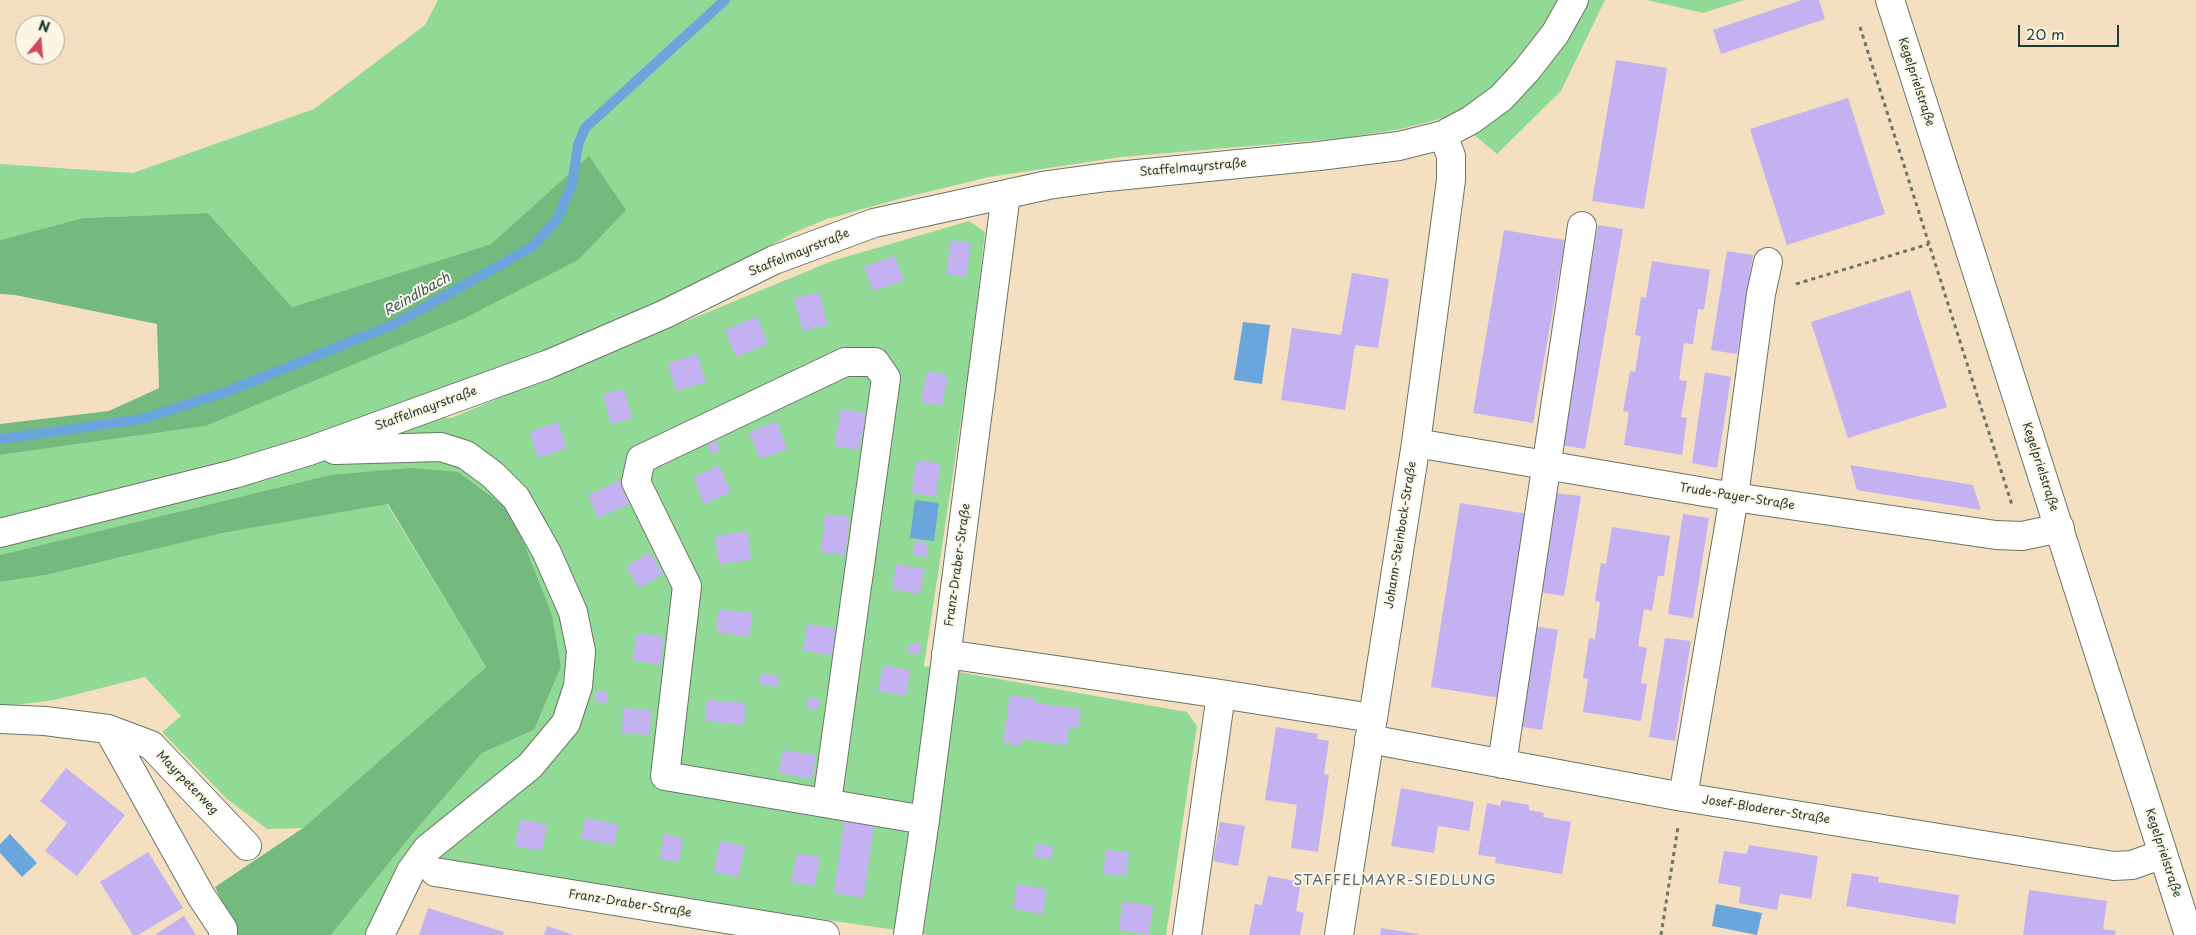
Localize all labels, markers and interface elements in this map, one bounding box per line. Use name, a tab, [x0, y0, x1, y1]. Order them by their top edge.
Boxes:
text: N	[36, 14, 53, 38]
north arrow	[15, 15, 65, 65]
scale bar	[2021, 15, 2122, 47]
text: 20 m	[2026, 22, 2065, 45]
street label: Kegelprielstraße	[1895, 36, 1937, 128]
street label: Staffelmayrstraße	[1139, 156, 1247, 180]
street label: Staffelmayrstraße	[746, 226, 852, 280]
water label: Reindlbach	[381, 270, 453, 320]
street label: Staffelmayrstraße	[373, 384, 479, 434]
street label: Kegelprielstraße	[2019, 421, 2061, 513]
street label: Johann-Steinbock-Straße	[1382, 460, 1420, 610]
street label: Trude-Payer-Straße	[1678, 481, 1796, 513]
street label: Franz-Draber-Straße	[942, 502, 974, 628]
street label: Mayrpeterweg	[153, 748, 221, 818]
street label: Josef-Bloderer-Straße	[1701, 793, 1831, 827]
street label: Kegelprielstraße	[2142, 807, 2184, 899]
district label: STAFFELMAYR-SIEDLUNG	[1292, 873, 1498, 889]
street label: Franz-Draber-Straße	[568, 887, 692, 921]

